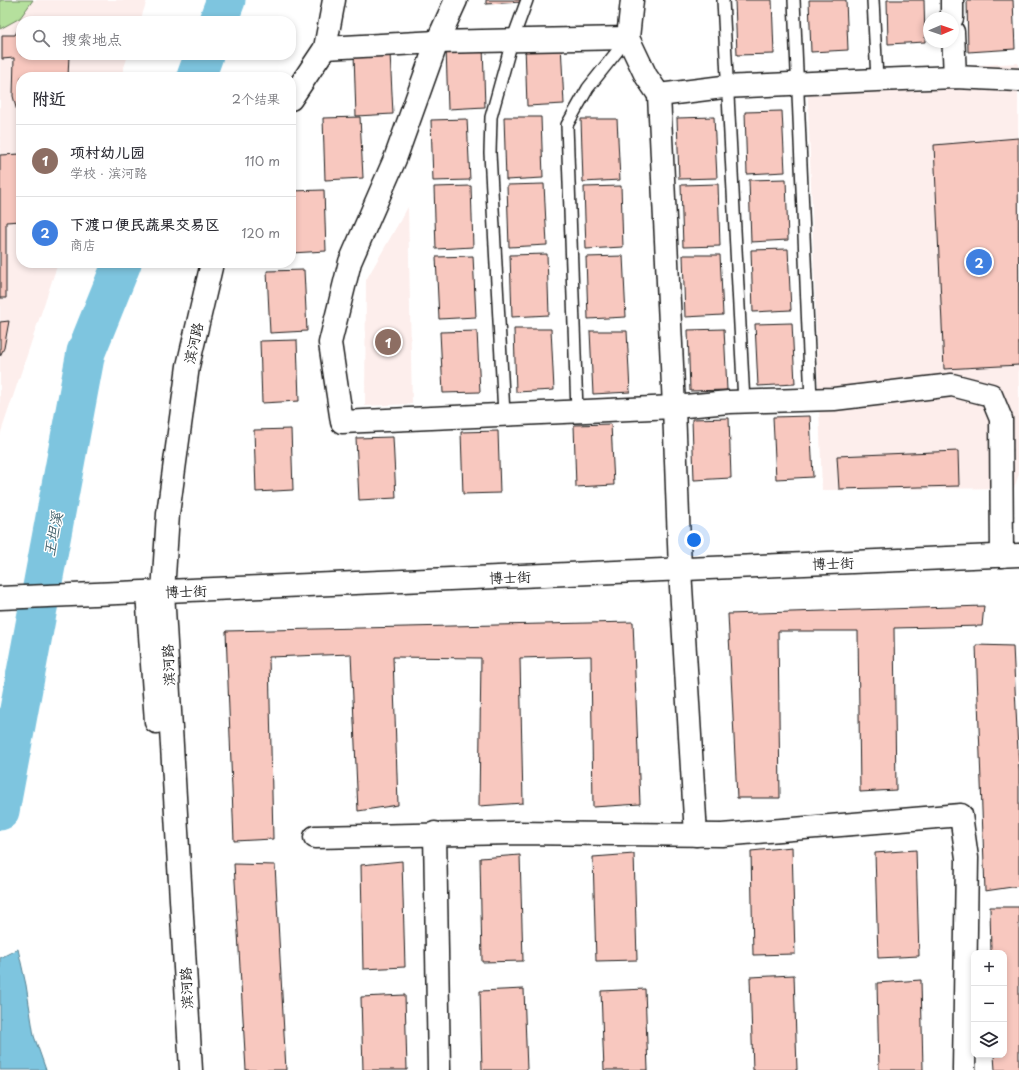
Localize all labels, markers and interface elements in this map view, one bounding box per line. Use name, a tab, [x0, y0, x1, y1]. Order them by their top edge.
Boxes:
north arrow	[923, 12, 959, 48]
search box	[16, 16, 296, 60]
icon: search	[30, 27, 52, 49]
text: 搜索地点	[62, 27, 122, 50]
text: 附近	[32, 85, 66, 111]
text: 2个结果	[232, 89, 280, 108]
text: 项村幼儿园	[70, 140, 145, 163]
text: 1	[42, 151, 48, 170]
text: 110 m	[245, 151, 280, 170]
text: 学校 · 滨河路	[70, 163, 147, 182]
text: 下渡口便民蔬果交易区	[70, 212, 220, 235]
text: 2	[40, 223, 50, 242]
text: 120 m	[241, 223, 280, 242]
text: 商店	[70, 235, 96, 254]
pin: 2	[966, 247, 992, 277]
street label: 滨河路	[178, 320, 208, 366]
pin: 1	[375, 327, 401, 357]
water label: 王坦溪	[36, 509, 68, 558]
your location	[684, 530, 704, 550]
street label: 博士街	[812, 552, 854, 574]
street label: 博士街	[489, 566, 531, 588]
street label: 博士街	[165, 580, 207, 602]
street label: 滨河路	[156, 643, 180, 687]
map controls	[971, 950, 1007, 1058]
button: +	[971, 950, 1007, 986]
street label: 滨河路	[174, 966, 198, 1010]
button: −	[971, 986, 1007, 1022]
button: layers	[971, 1022, 1007, 1058]

